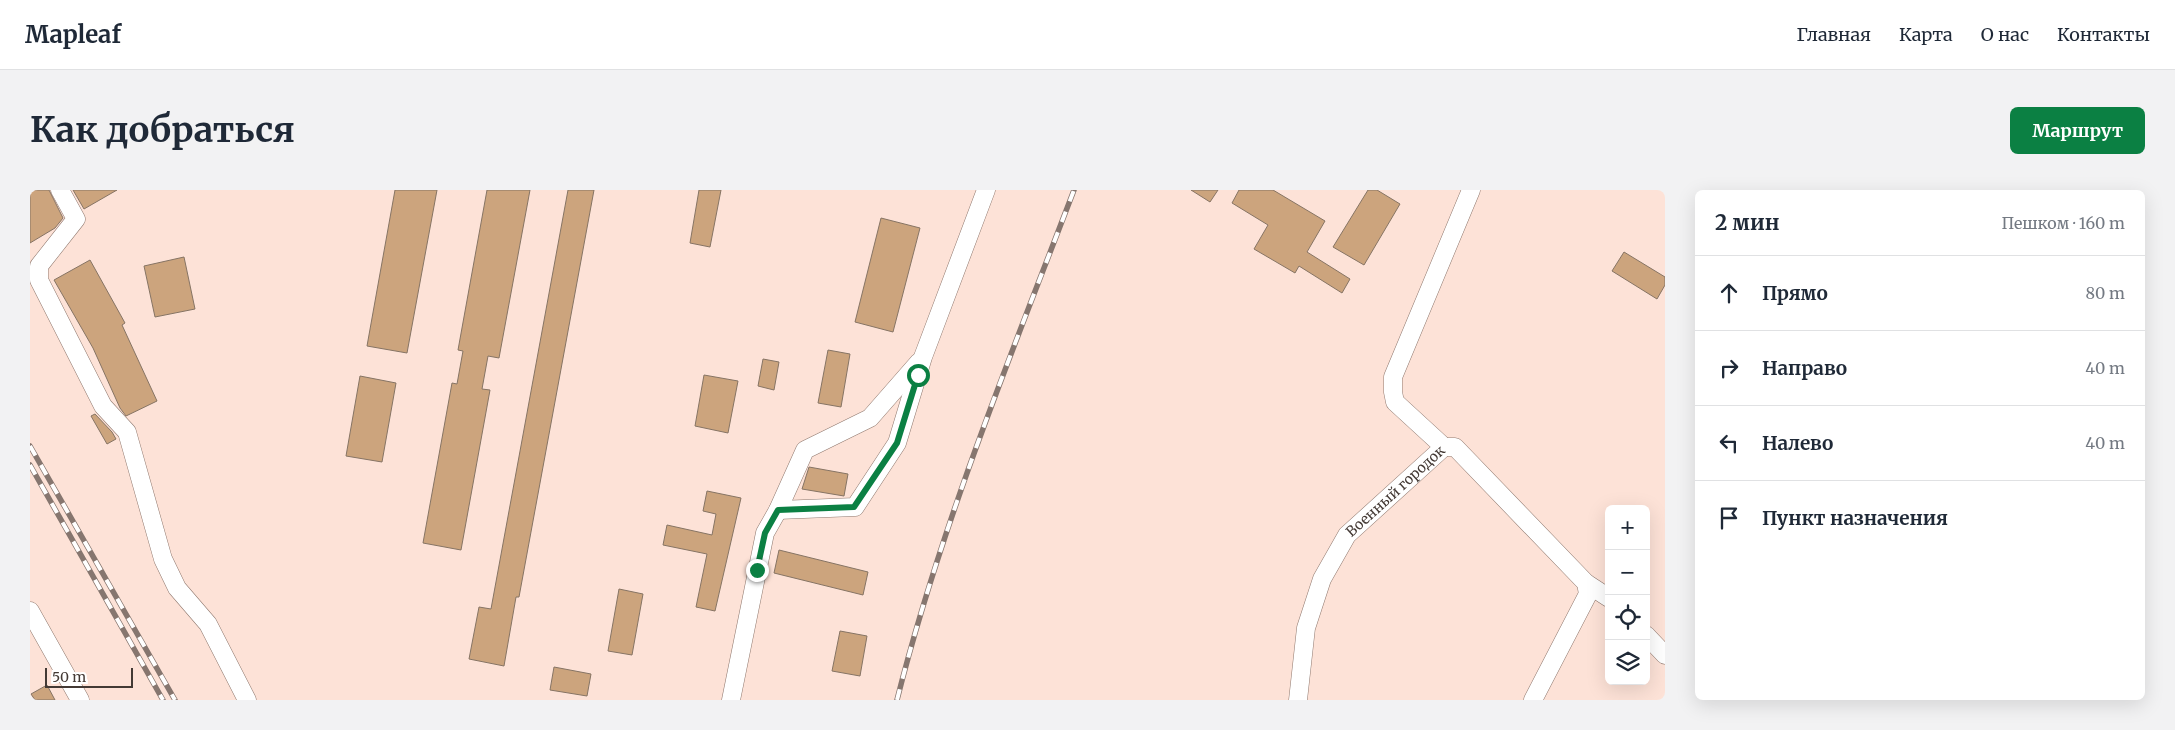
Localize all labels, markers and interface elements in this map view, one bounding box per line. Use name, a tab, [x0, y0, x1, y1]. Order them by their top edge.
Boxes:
text: Mapleaf	[25, 19, 121, 50]
text: Главная	[1796, 23, 1871, 46]
text: Карта	[1899, 23, 1953, 46]
text: О нас	[1981, 23, 2029, 46]
text: Контакты	[2057, 23, 2150, 46]
button: Маршрут	[2010, 107, 2145, 154]
text: Как добраться	[30, 108, 295, 152]
text: 2 мин	[1715, 209, 1779, 236]
text: Пешком · 160 m	[2002, 213, 2125, 233]
icon: ahead	[1715, 279, 1743, 307]
text: Прямо	[1762, 281, 1828, 305]
text: 80 m	[2086, 283, 2125, 303]
icon: right	[1715, 354, 1743, 382]
text: Направо	[1762, 356, 1847, 380]
text: 40 m	[2085, 358, 2125, 378]
route start	[907, 364, 930, 387]
icon: left	[1715, 429, 1743, 457]
text: Налево	[1762, 431, 1833, 455]
text: 40 m	[2085, 433, 2125, 453]
street label: Военный городок	[1342, 441, 1449, 541]
icon: arrive	[1715, 504, 1743, 532]
map controls	[1605, 505, 1650, 685]
button: +	[1605, 505, 1650, 550]
text: Пункт назначения	[1762, 506, 1948, 530]
button: −	[1605, 550, 1650, 595]
route end	[746, 559, 769, 582]
button: locate	[1605, 595, 1650, 640]
button: layers	[1605, 640, 1650, 685]
scale bar	[45, 665, 132, 688]
text: 50 m	[52, 668, 86, 686]

